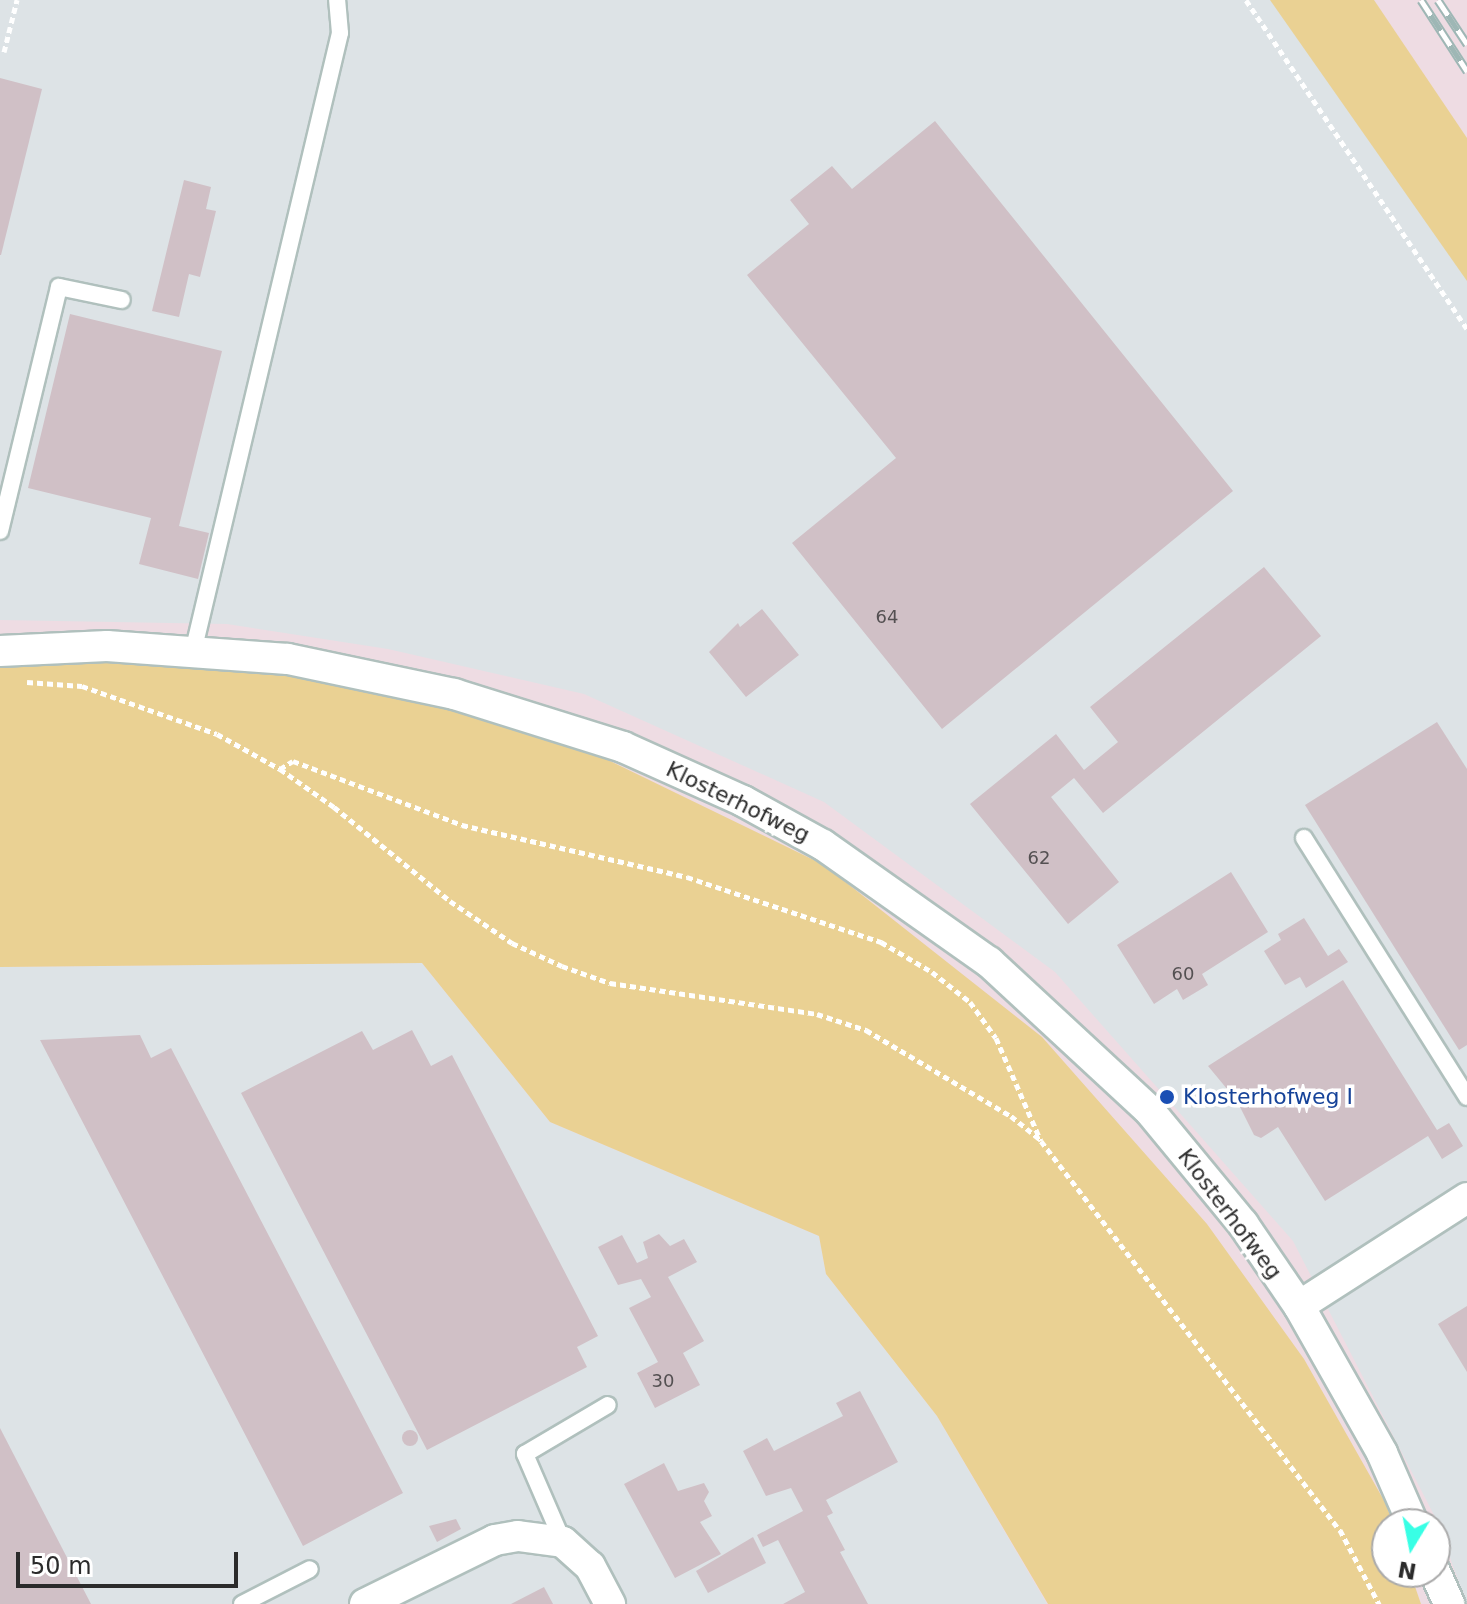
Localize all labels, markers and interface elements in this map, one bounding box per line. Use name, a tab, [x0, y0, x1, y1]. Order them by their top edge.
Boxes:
house number: 64	[876, 606, 898, 628]
street label: Klosterhofweg	[662, 756, 814, 848]
house number: 62	[1028, 847, 1050, 869]
house number: 60	[1172, 963, 1194, 985]
place label: Klosterhofweg I	[1183, 1084, 1353, 1110]
marker: Klosterhofweg I	[1158, 1088, 1176, 1106]
street label: Klosterhofweg	[1172, 1144, 1288, 1284]
house number: 30	[652, 1370, 674, 1392]
north arrow	[1371, 1508, 1451, 1588]
scale bar	[20, 1536, 242, 1586]
text: 50 m	[30, 1552, 92, 1580]
text: N	[1396, 1556, 1418, 1584]

